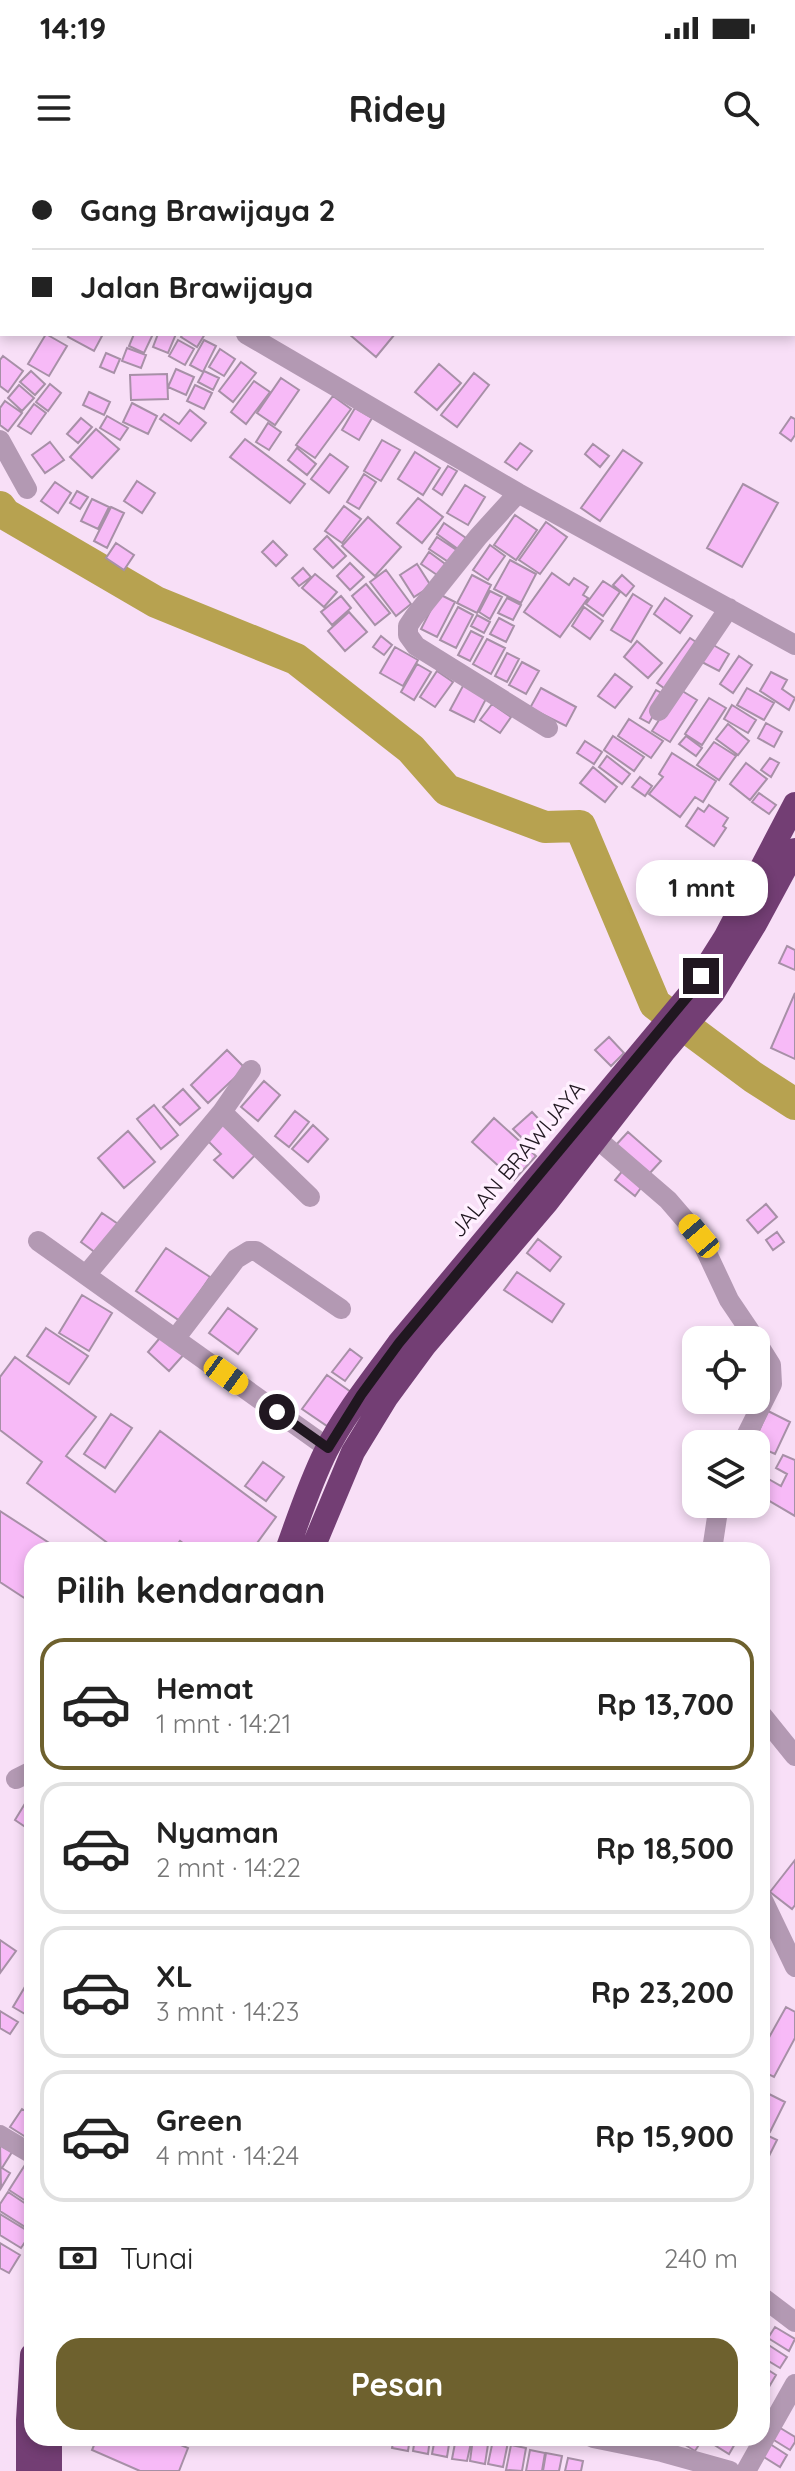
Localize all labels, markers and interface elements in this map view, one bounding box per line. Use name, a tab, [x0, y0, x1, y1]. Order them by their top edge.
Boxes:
text: 14:19	[40, 9, 106, 47]
icon: menu	[32, 86, 76, 130]
text: Ridey	[348, 86, 447, 131]
icon: search	[719, 86, 763, 130]
text: Gang Brawijaya 2	[80, 191, 336, 229]
text: Jalan Brawijaya	[80, 268, 313, 306]
callout: 1 mnt	[635, 860, 767, 916]
text: 1 mnt	[668, 871, 736, 904]
route end	[683, 958, 719, 994]
street label: JALAN BRAWIJAYA	[444, 1075, 590, 1243]
car	[674, 1210, 724, 1262]
map controls	[682, 1326, 770, 1518]
button: locate	[682, 1326, 770, 1414]
car	[200, 1351, 252, 1399]
route start	[259, 1394, 295, 1430]
button: layers	[682, 1430, 770, 1518]
text: Pilih kendaraan	[56, 1567, 325, 1612]
icon: car	[60, 1668, 132, 1740]
text: Hemat	[156, 1669, 254, 1707]
text: Rp 13,700	[597, 1685, 734, 1723]
text: 1 mnt · 14:21	[156, 1707, 291, 1740]
icon: car	[60, 1812, 132, 1884]
text: Nyaman	[156, 1813, 279, 1851]
text: Rp 18,500	[596, 1829, 734, 1867]
text: 2 mnt · 14:22	[156, 1851, 301, 1884]
icon: car	[60, 1956, 132, 2028]
text: XL	[156, 1957, 193, 1995]
text: Rp 23,200	[591, 1973, 734, 2011]
text: 3 mnt · 14:23	[156, 1995, 299, 2028]
icon: car	[60, 2100, 132, 2172]
text: Green	[156, 2101, 243, 2139]
text: Rp 15,900	[595, 2117, 734, 2155]
text: 4 mnt · 14:24	[156, 2139, 299, 2172]
icon: cash	[56, 2236, 100, 2280]
text: Tunai	[120, 2239, 194, 2277]
text: 240 m	[664, 2242, 738, 2275]
button: Pesan	[56, 2338, 738, 2430]

